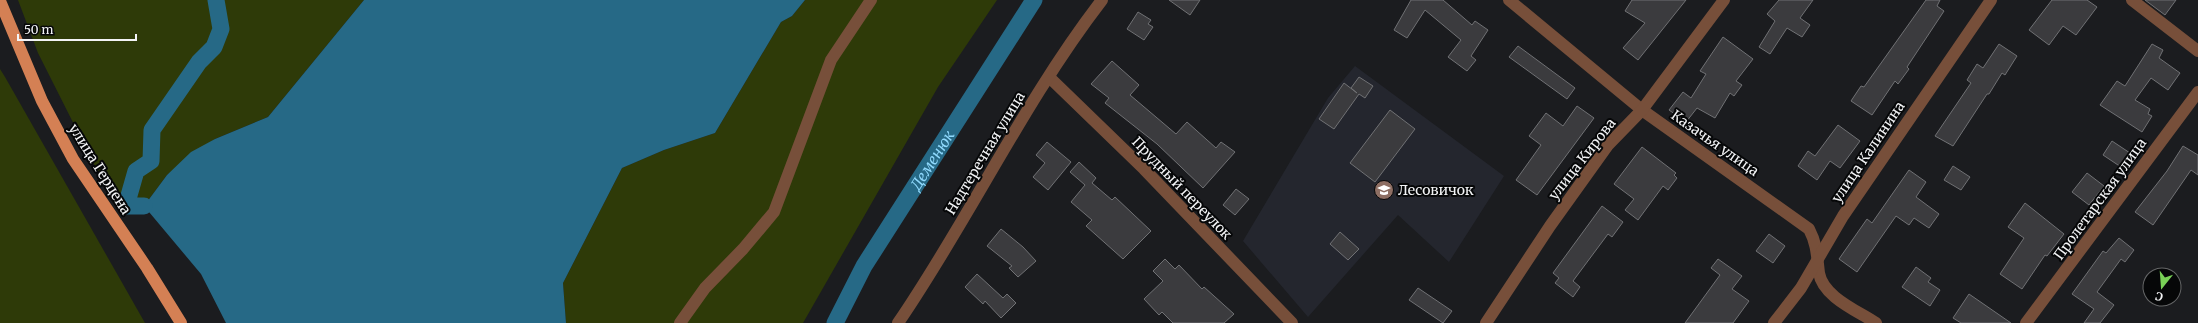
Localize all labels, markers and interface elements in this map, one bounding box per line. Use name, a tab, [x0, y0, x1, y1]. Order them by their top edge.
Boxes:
scale bar	[18, 16, 136, 42]
text: 50 m	[24, 22, 53, 37]
street label: Надтеречная улица	[941, 88, 1029, 218]
street label: улица Калинина	[1827, 98, 1909, 206]
street label: Казачья улица	[1668, 106, 1763, 180]
street label: улица Кирова	[1545, 114, 1620, 203]
street label: улица Герцена	[65, 120, 135, 218]
water label: Деменюк	[905, 126, 958, 194]
street label: Прудный переулок	[1128, 133, 1236, 243]
street label: Пролетарская улица	[2050, 134, 2151, 263]
school or university icon: Лесовичок	[1373, 179, 1395, 201]
place label: Лесовичок	[1398, 181, 1474, 199]
north arrow	[2142, 267, 2182, 307]
text: С	[2154, 289, 2165, 304]

